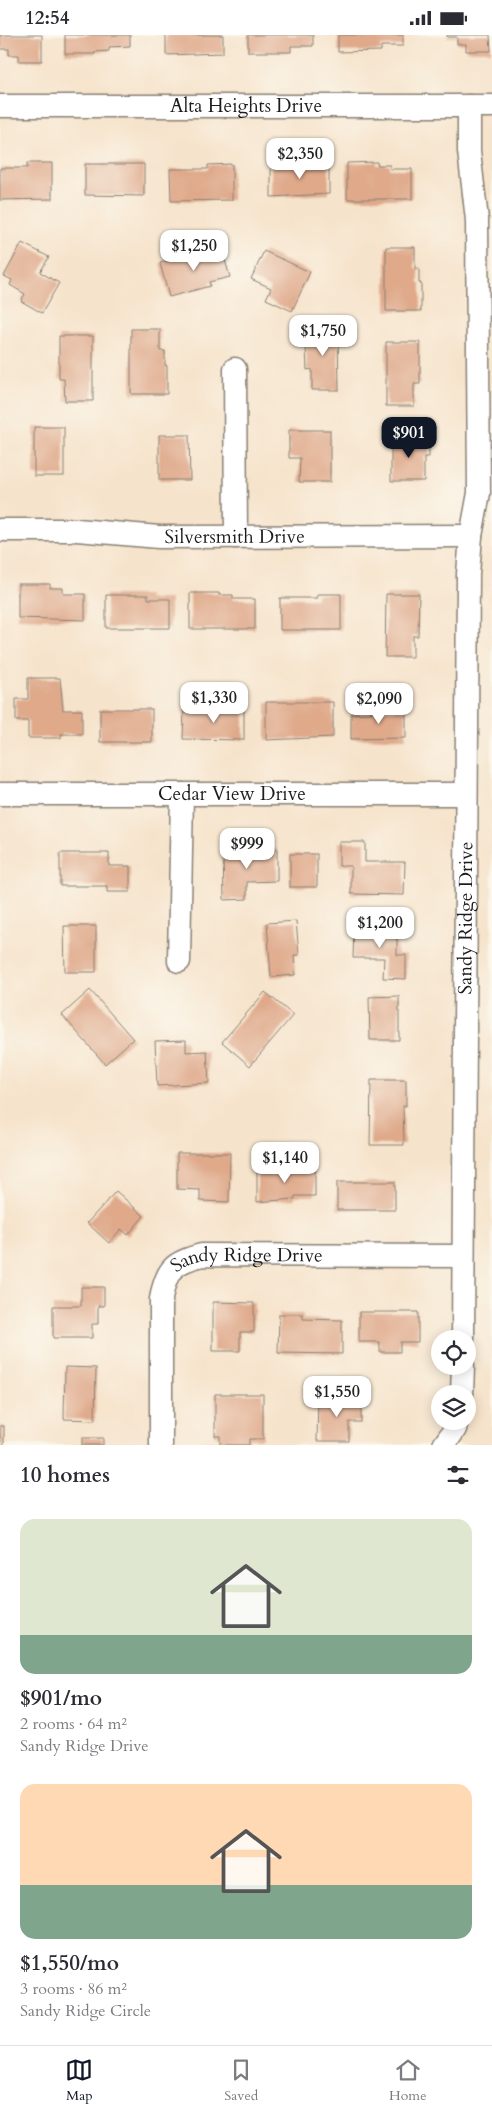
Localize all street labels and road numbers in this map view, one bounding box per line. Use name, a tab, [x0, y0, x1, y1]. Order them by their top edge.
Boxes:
street label: Alta Heights Drive	[170, 93, 322, 119]
street label: Silversmith Drive	[165, 524, 305, 550]
street label: Cedar View Drive	[158, 781, 306, 807]
street label: Sandy Ridge Drive	[452, 841, 479, 995]
street label: Sandy Ridge Drive	[165, 1242, 323, 1278]

